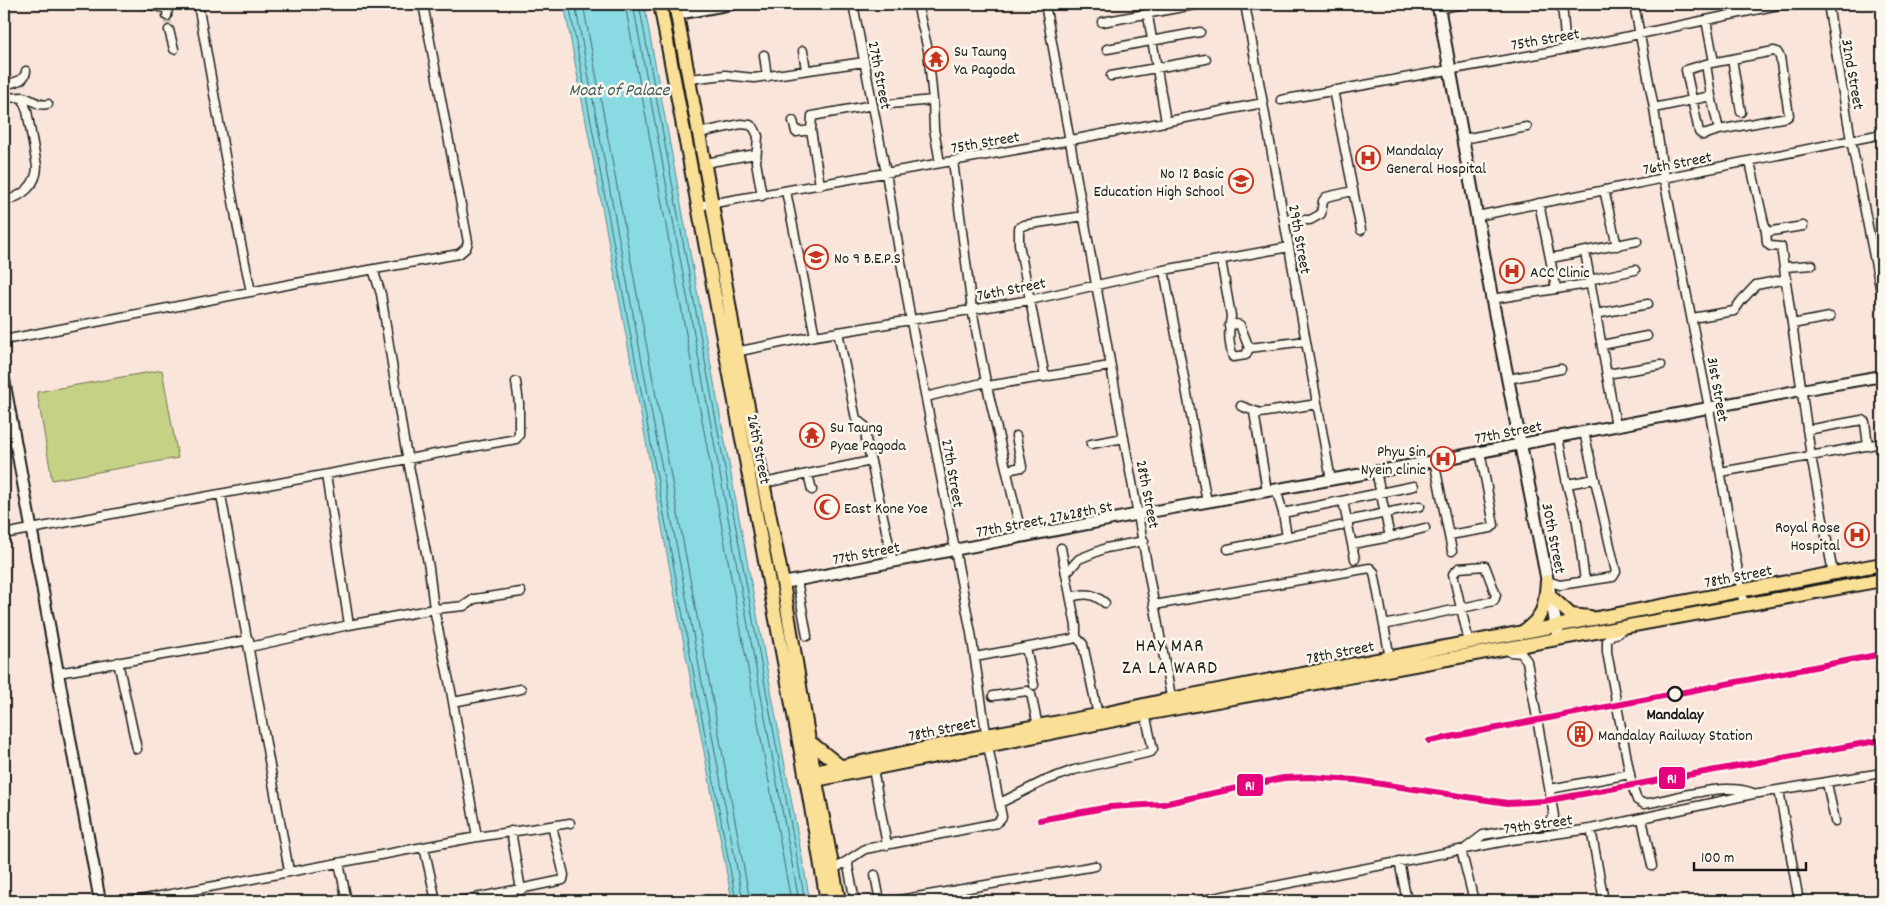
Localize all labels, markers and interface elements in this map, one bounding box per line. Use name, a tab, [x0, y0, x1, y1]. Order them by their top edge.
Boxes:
street label: 75th Street	[1509, 23, 1582, 58]
street label: 32nd Street	[1834, 37, 1869, 112]
street label: 27th Street	[861, 39, 896, 112]
place label: Su Taung Ya Pagoda	[954, 41, 1015, 82]
temple icon: Su Taung Ya Pagoda	[923, 46, 949, 72]
water label: Moat of Palace	[569, 79, 670, 104]
street label: 75th Street	[949, 126, 1022, 161]
place label: Mandalay General Hospital	[1386, 140, 1486, 181]
hospital icon: Mandalay General Hospital	[1355, 145, 1381, 171]
street label: 76th Street	[1641, 146, 1714, 182]
place label: No 12 Basic Education High School	[1093, 163, 1224, 204]
school or university icon: No 12 Basic Education High School	[1228, 168, 1254, 194]
street label: 29th Street	[1281, 203, 1316, 276]
school or university icon: No 9 B.E.P.S	[803, 244, 829, 270]
place label: No 9 B.E.P.S	[834, 248, 901, 271]
hospital icon: ACC Clinic	[1499, 258, 1525, 284]
place label: ACC Clinic	[1530, 262, 1590, 285]
street label: 76th Street	[975, 272, 1048, 308]
street label: 31st Street	[1699, 355, 1734, 424]
street label: 26th Street	[740, 413, 776, 486]
street label: 77th Street	[1473, 416, 1544, 451]
place label: Su Taung Pyae Pagoda	[830, 417, 906, 458]
temple icon: Su Taung Pyae Pagoda	[799, 422, 825, 448]
street label: 27th Street	[934, 438, 969, 509]
place label: Phyu Sin Nyein clinic	[1361, 441, 1426, 482]
hospital icon: Phyu Sin Nyein clinic	[1430, 446, 1456, 472]
street label: 28th Street	[1129, 458, 1164, 531]
mosque icon: East Kone Yoe	[814, 494, 840, 520]
street label: 77th Street, 27&28th St	[974, 496, 1115, 545]
place label: East Kone Yoe	[844, 498, 928, 521]
street label: 30th Street	[1534, 501, 1571, 576]
place label: Royal Rose Hospital	[1775, 517, 1840, 558]
hospital icon: Royal Rose Hospital	[1844, 522, 1870, 548]
street label: 77th Street	[831, 537, 902, 572]
street label: 78th Street	[1703, 560, 1774, 595]
district label: HAY MAR ZA LA WARD	[1122, 634, 1218, 683]
street label: 78th Street	[1305, 636, 1376, 671]
marker: Mandalay	[1667, 686, 1683, 702]
place label: Mandalay	[1646, 704, 1705, 727]
street label: 78th Street	[907, 712, 978, 749]
building icon: Mandalay Railway Station	[1567, 721, 1593, 747]
place label: Mandalay Railway Station	[1598, 725, 1753, 748]
line badge: R1	[1658, 766, 1686, 790]
text: R1	[1667, 770, 1677, 790]
line badge: R1	[1236, 773, 1264, 797]
text: R1	[1245, 777, 1255, 797]
street label: 79th Street	[1502, 809, 1574, 842]
scale bar	[1694, 840, 1806, 872]
text: 100 m	[1701, 848, 1734, 870]

